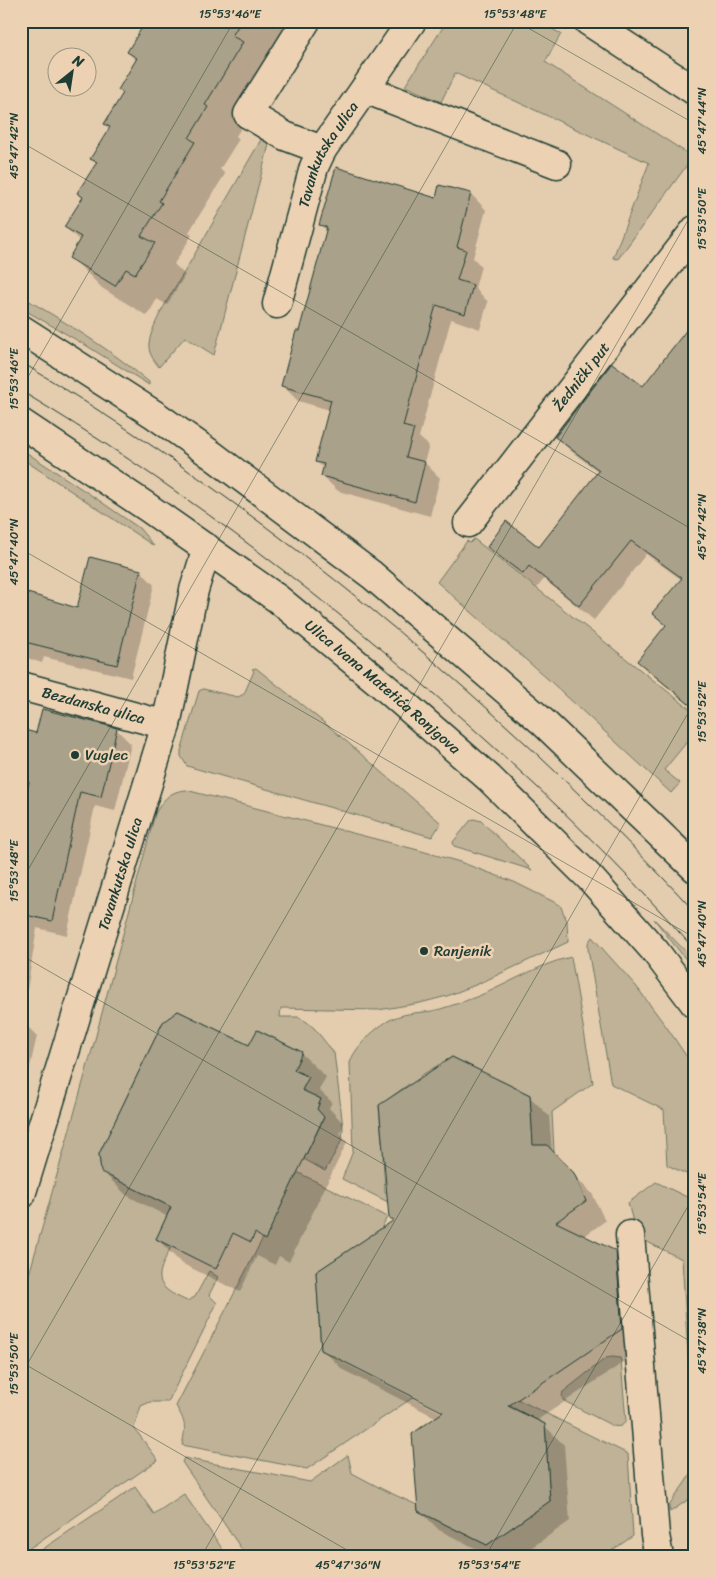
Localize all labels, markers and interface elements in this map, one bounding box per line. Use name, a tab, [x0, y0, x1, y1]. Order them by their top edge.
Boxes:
text: 15°53'46"E	[199, 3, 262, 25]
text: 15°53'48"E	[484, 3, 548, 25]
text: N	[67, 47, 89, 75]
north arrow	[48, 48, 98, 98]
text: 45°47'44"N	[691, 87, 713, 155]
street label: Tavankutska ulica	[291, 95, 366, 211]
text: 45°47'42"N	[3, 112, 25, 179]
text: 15°53'50"E	[691, 186, 713, 250]
street label: Žednički put	[546, 336, 617, 417]
text: 15°53'46"E	[3, 347, 25, 410]
text: 45°47'42"N	[691, 493, 713, 560]
text: 45°47'40"N	[3, 518, 25, 586]
street label: Ulica Ivana Matetića Ronjgova	[299, 613, 467, 761]
street label: Bezdanska ulica	[39, 679, 148, 732]
text: 15°53'52"E	[691, 680, 713, 743]
place label: Vuglec	[85, 742, 129, 768]
marker: Vuglec	[69, 749, 81, 761]
street label: Tavankutska ulica	[90, 813, 150, 934]
text: 15°53'48"E	[3, 838, 25, 902]
text: 45°47'40"N	[691, 900, 713, 968]
place label: Ranjenik	[434, 938, 493, 964]
marker: Ranjenik	[418, 945, 430, 957]
text: 15°53'54"E	[691, 1171, 713, 1235]
text: 45°47'38"N	[691, 1307, 713, 1374]
text: 15°53'50"E	[3, 1331, 25, 1395]
text: 15°53'52"E	[173, 1554, 236, 1576]
text: 45°47'36"N	[315, 1554, 381, 1576]
text: 15°53'54"E	[458, 1554, 522, 1576]

